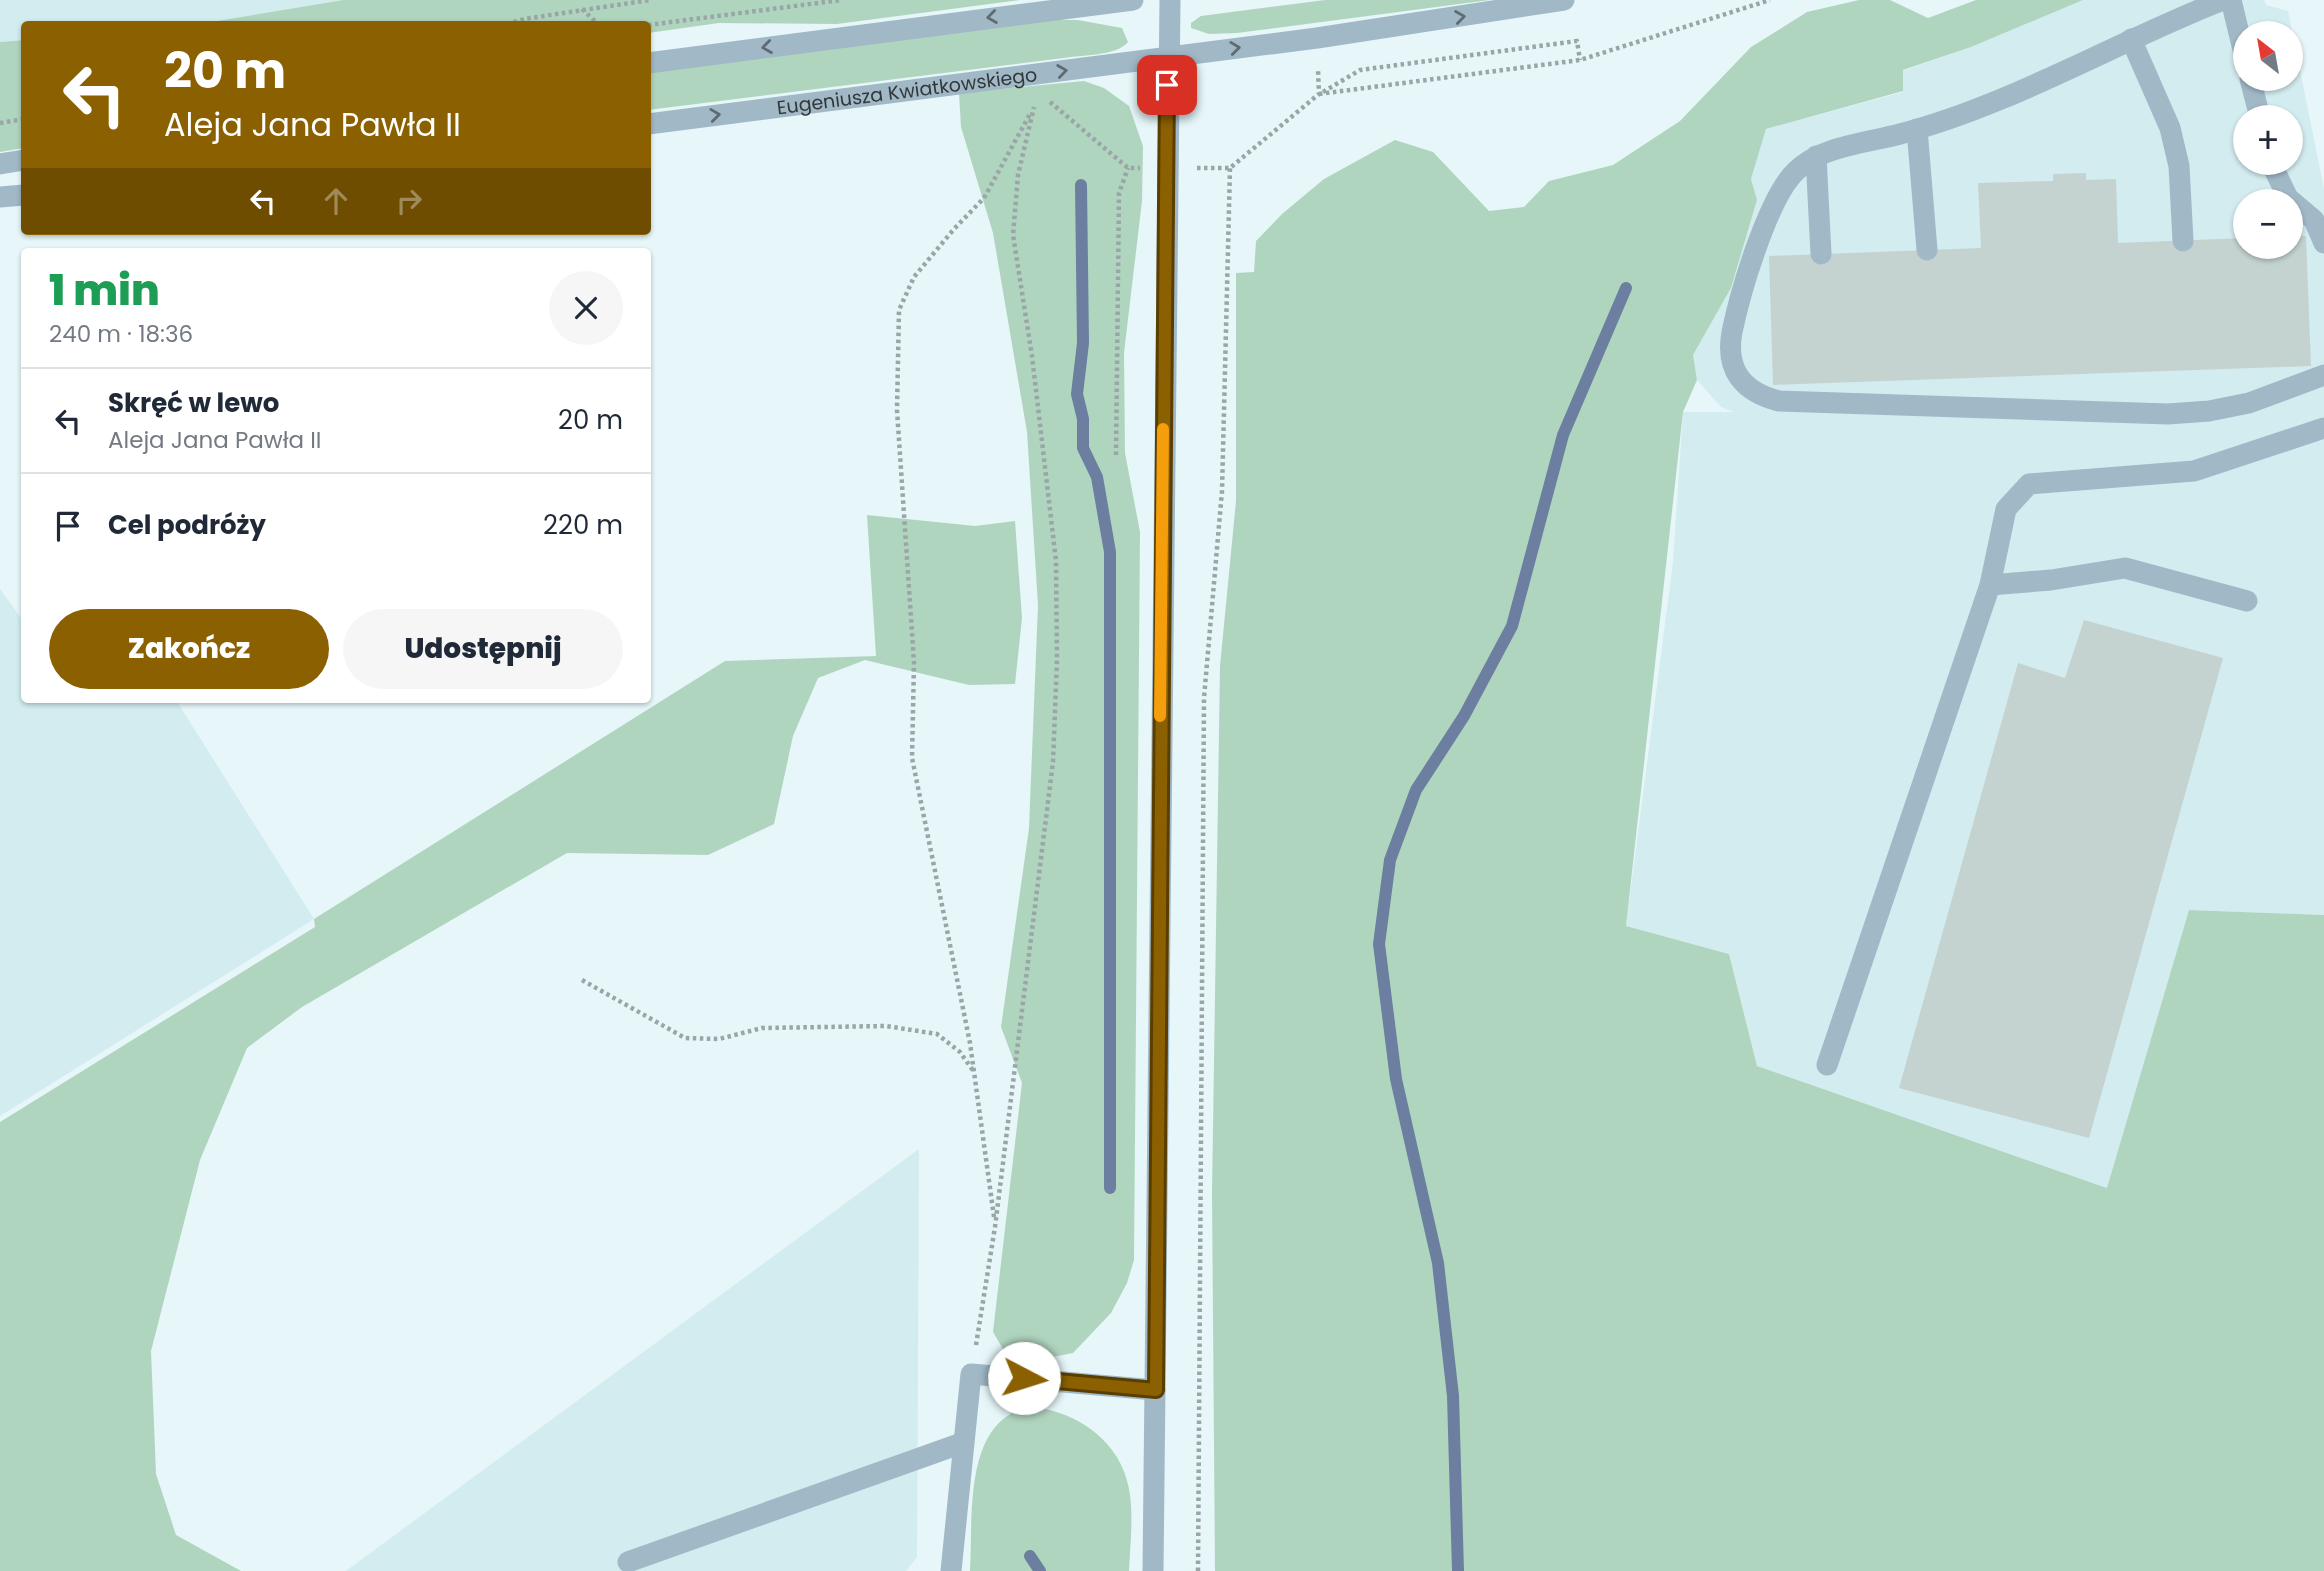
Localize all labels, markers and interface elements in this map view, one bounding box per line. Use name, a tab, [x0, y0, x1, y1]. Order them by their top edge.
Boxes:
one-way arrow	[986, 9, 998, 24]
one-way arrow	[1454, 10, 1466, 25]
north arrow	[2233, 21, 2303, 91]
map controls	[2233, 21, 2303, 259]
text: 20 m	[164, 37, 286, 105]
one-way arrow	[761, 40, 772, 55]
one-way arrow	[1229, 41, 1241, 56]
icon: left	[49, 49, 140, 140]
pin	[1137, 55, 1197, 115]
street label: Eugeniusza Kwiatkowskiego	[775, 61, 1039, 121]
one-way arrow	[1057, 64, 1068, 79]
icon: arrive	[1148, 66, 1186, 104]
text: Aleja Jana Pawła II	[164, 102, 461, 147]
button: +	[2233, 105, 2303, 175]
one-way arrow	[709, 108, 721, 123]
icon: left	[244, 182, 282, 220]
icon: ahead	[317, 182, 355, 220]
icon: right	[390, 182, 428, 220]
button: −	[2233, 189, 2303, 259]
text: 1 min	[49, 261, 160, 320]
button: close	[549, 271, 623, 345]
text: 240 m · 18:36	[49, 318, 193, 350]
text: Skręć w lewo	[108, 385, 279, 421]
icon: left	[49, 402, 87, 440]
text: 20 m	[558, 402, 623, 438]
text: Aleja Jana Pawła II	[108, 424, 321, 456]
icon: arrive	[49, 507, 87, 545]
text: Cel podróży	[108, 507, 266, 543]
text: 220 m	[543, 507, 623, 543]
button: Zakończ	[49, 609, 329, 689]
button: Udostępnij	[343, 609, 623, 689]
position arrow	[987, 1341, 1061, 1415]

